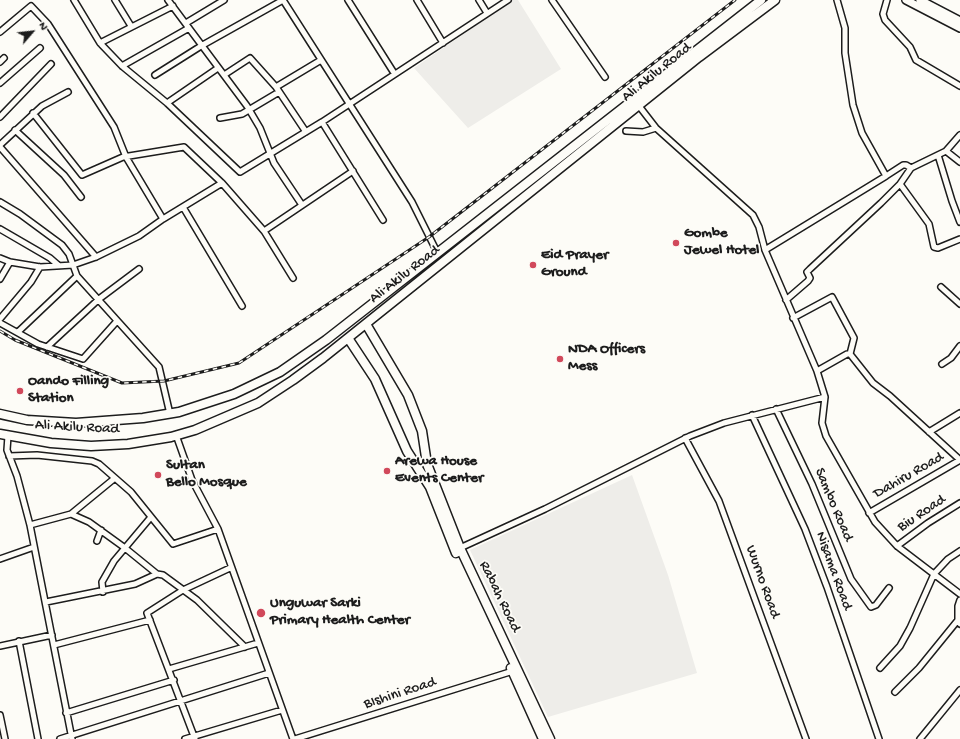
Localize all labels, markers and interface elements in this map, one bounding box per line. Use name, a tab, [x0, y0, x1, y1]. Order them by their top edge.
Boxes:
north arrow	[12, 12, 52, 52]
text: N	[36, 20, 50, 32]
street label: Ali Akilu Road	[619, 39, 695, 107]
place label: Gombe Jewel Hotel	[684, 225, 759, 260]
marker: Gombe Jewel Hotel	[671, 238, 681, 248]
street label: Ali Akilu Road	[366, 242, 444, 308]
place label: Eid Prayer Ground	[541, 247, 608, 282]
marker: Eid Prayer Ground	[528, 260, 538, 270]
place label: NDA Officers Mess	[568, 341, 645, 376]
marker: NDA Officers Mess	[555, 354, 565, 364]
place label: Oando Filling Station	[28, 373, 109, 408]
marker: Oando Filling Station	[15, 386, 25, 396]
street label: Ali Akilu Road	[34, 417, 120, 439]
street label: Dahiru Road	[871, 449, 947, 503]
place label: Arewa House Events Center	[395, 453, 483, 488]
place label: Sultan Bello Mosque	[166, 457, 247, 492]
marker: Arewa House Events Center	[382, 466, 392, 476]
street label: Sambo Road	[809, 466, 857, 544]
marker: Sultan Bello Mosque	[153, 470, 163, 480]
street label: Biu Road	[894, 491, 950, 537]
street label: Nisama Road	[810, 529, 856, 613]
street label: Wurno Road	[740, 543, 784, 621]
street label: Rabah Road	[474, 559, 524, 635]
place label: Unguwar Sarki Primary Health Center	[270, 595, 410, 630]
marker: Unguwar Sarki Primary Health Center	[255, 607, 267, 619]
street label: BIshini Road	[362, 674, 438, 714]

